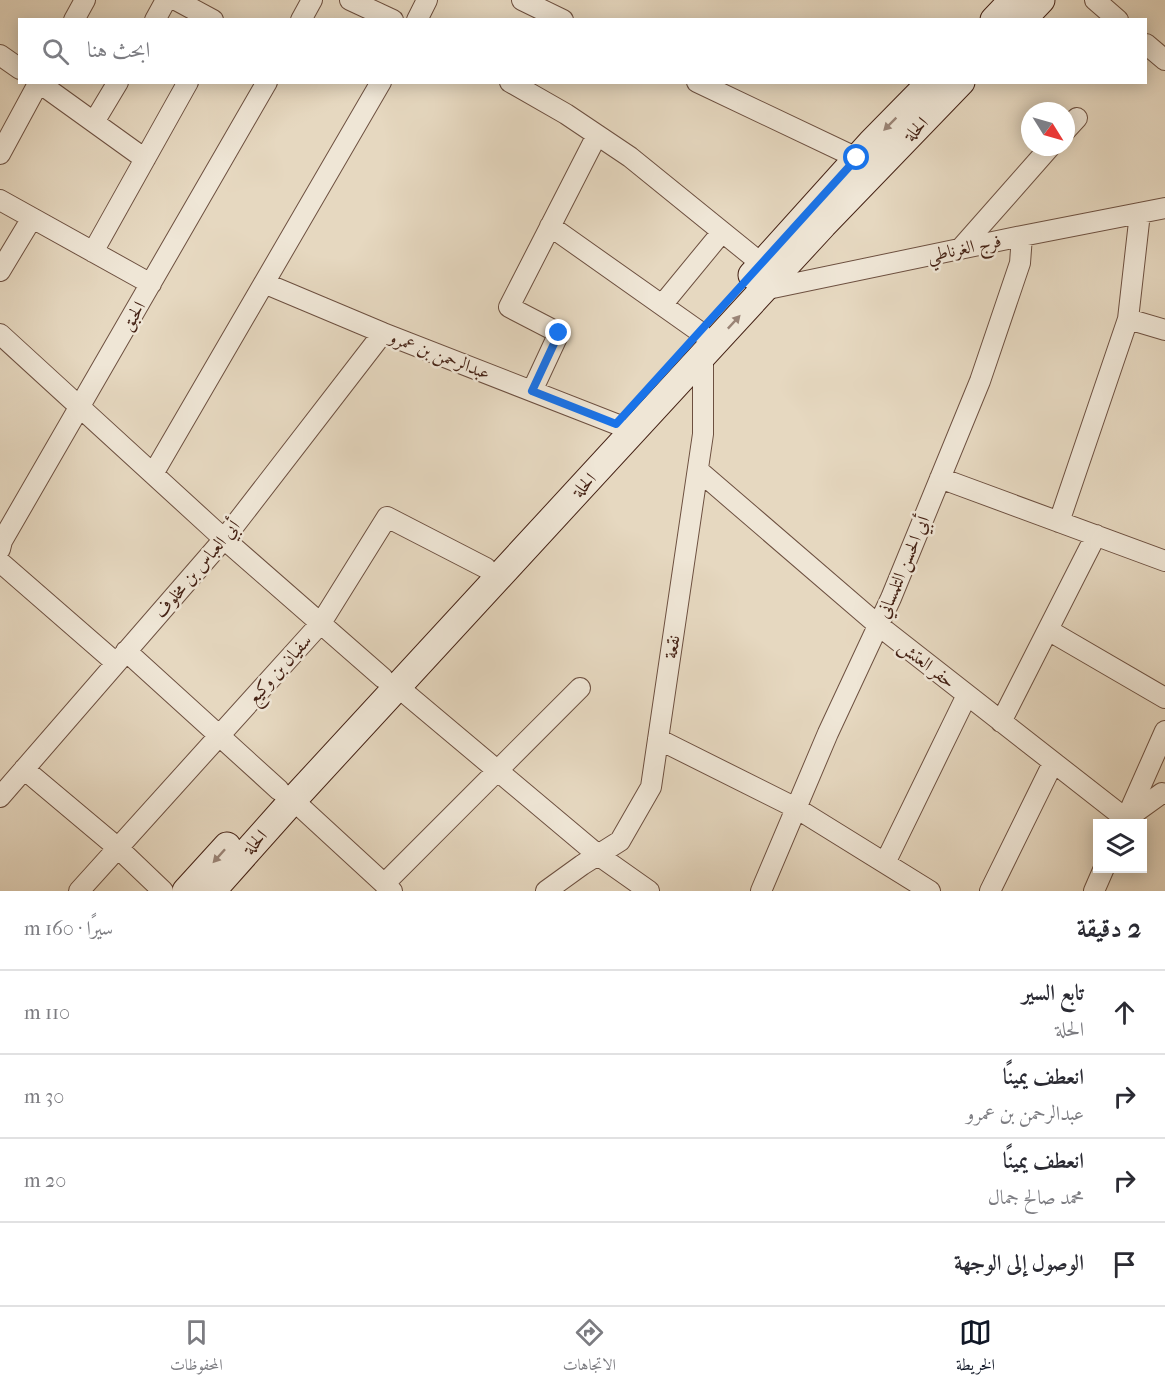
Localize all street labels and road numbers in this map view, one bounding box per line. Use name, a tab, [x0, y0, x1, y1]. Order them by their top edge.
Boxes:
street label: الحلة	[899, 113, 933, 147]
street label: فرج الغرناطي	[925, 230, 1004, 272]
street label: الحبق	[117, 298, 150, 335]
street label: عبدالرحمن بن عمرو	[384, 326, 493, 385]
street label: الحلة	[567, 469, 601, 503]
street label: أبي الحسن التلمساني	[870, 511, 938, 623]
street label: أبي العباس بن مخلوف	[148, 514, 248, 625]
street label: سفيان بن وكيع	[243, 630, 320, 712]
street label: نقعة	[660, 634, 685, 660]
street label: حفر العتش	[894, 636, 959, 694]
street label: الحلة	[238, 826, 272, 860]

